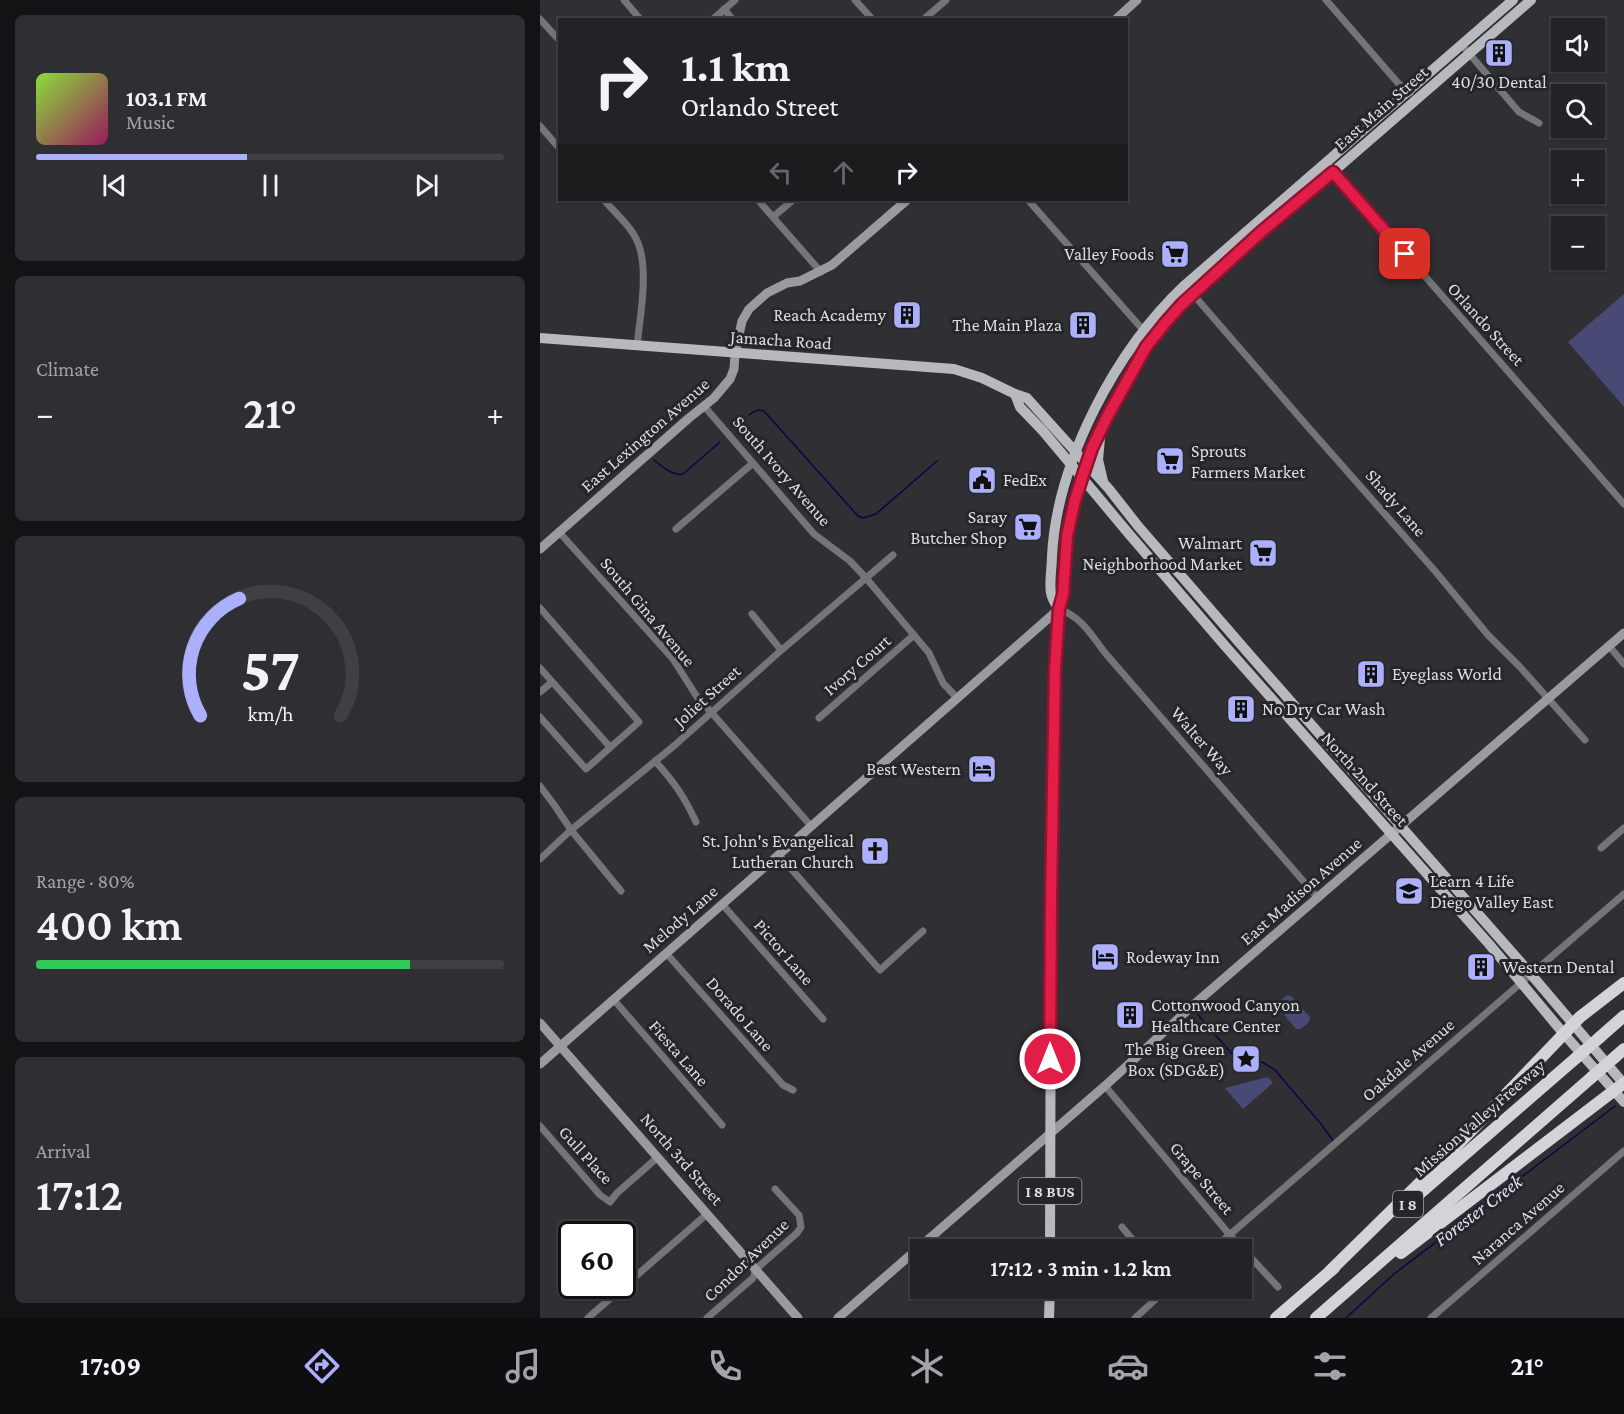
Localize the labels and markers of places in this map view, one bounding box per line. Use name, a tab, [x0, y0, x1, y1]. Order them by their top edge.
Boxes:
building icon: 40/30 Dental	[1483, 37, 1515, 69]
place label: 40/30 Dental	[1451, 72, 1547, 92]
pin	[1379, 228, 1430, 279]
supermarket icon: Valley Foods	[1159, 238, 1191, 270]
place label: Valley Foods	[1064, 244, 1154, 264]
building icon: Reach Academy	[891, 299, 923, 331]
place label: Reach Academy	[773, 305, 887, 325]
building icon: The Main Plaza	[1067, 309, 1099, 341]
place label: The Main Plaza	[952, 315, 1062, 335]
place label: Sprouts Farmers Market	[1191, 441, 1306, 482]
supermarket icon: Sprouts Farmers Market	[1154, 445, 1186, 477]
public building icon: FedEx	[966, 464, 998, 496]
place label: FedEx	[1003, 470, 1047, 490]
place label: Saray Butcher Shop	[911, 507, 1008, 548]
supermarket icon: Saray Butcher Shop	[1012, 511, 1044, 543]
place label: Walmart Neighborhood Market	[1083, 533, 1243, 574]
supermarket icon: Walmart Neighborhood Market	[1247, 537, 1279, 569]
building icon: Eyeglass World	[1355, 658, 1387, 690]
place label: Eyeglass World	[1392, 664, 1502, 684]
building icon: No Dry Car Wash	[1225, 693, 1257, 725]
place label: No Dry Car Wash	[1262, 699, 1386, 719]
hotel icon: Best Western	[966, 753, 998, 785]
place label: Best Western	[866, 759, 961, 779]
place label: St. John's Evangelical Lutheran Church	[702, 831, 854, 872]
church icon: St. John's Evangelical Lutheran Church	[859, 835, 891, 867]
place label: Learn 4 Life Diego Valley East	[1430, 871, 1554, 912]
school or university icon: Learn 4 Life Diego Valley East	[1393, 875, 1425, 907]
hotel icon: Rodeway Inn	[1089, 941, 1121, 973]
place label: Rodeway Inn	[1126, 947, 1220, 967]
building icon: Western Dental	[1465, 951, 1497, 983]
place label: Western Dental	[1502, 957, 1615, 977]
place label: Cottonwood Canyon Healthcare Center	[1151, 995, 1300, 1036]
building icon: Cottonwood Canyon Healthcare Center	[1114, 999, 1146, 1031]
place label: The Big Green Box (SDG&E)	[1125, 1039, 1225, 1081]
place icon: The Big Green Box (SDG&E)	[1230, 1043, 1262, 1075]

